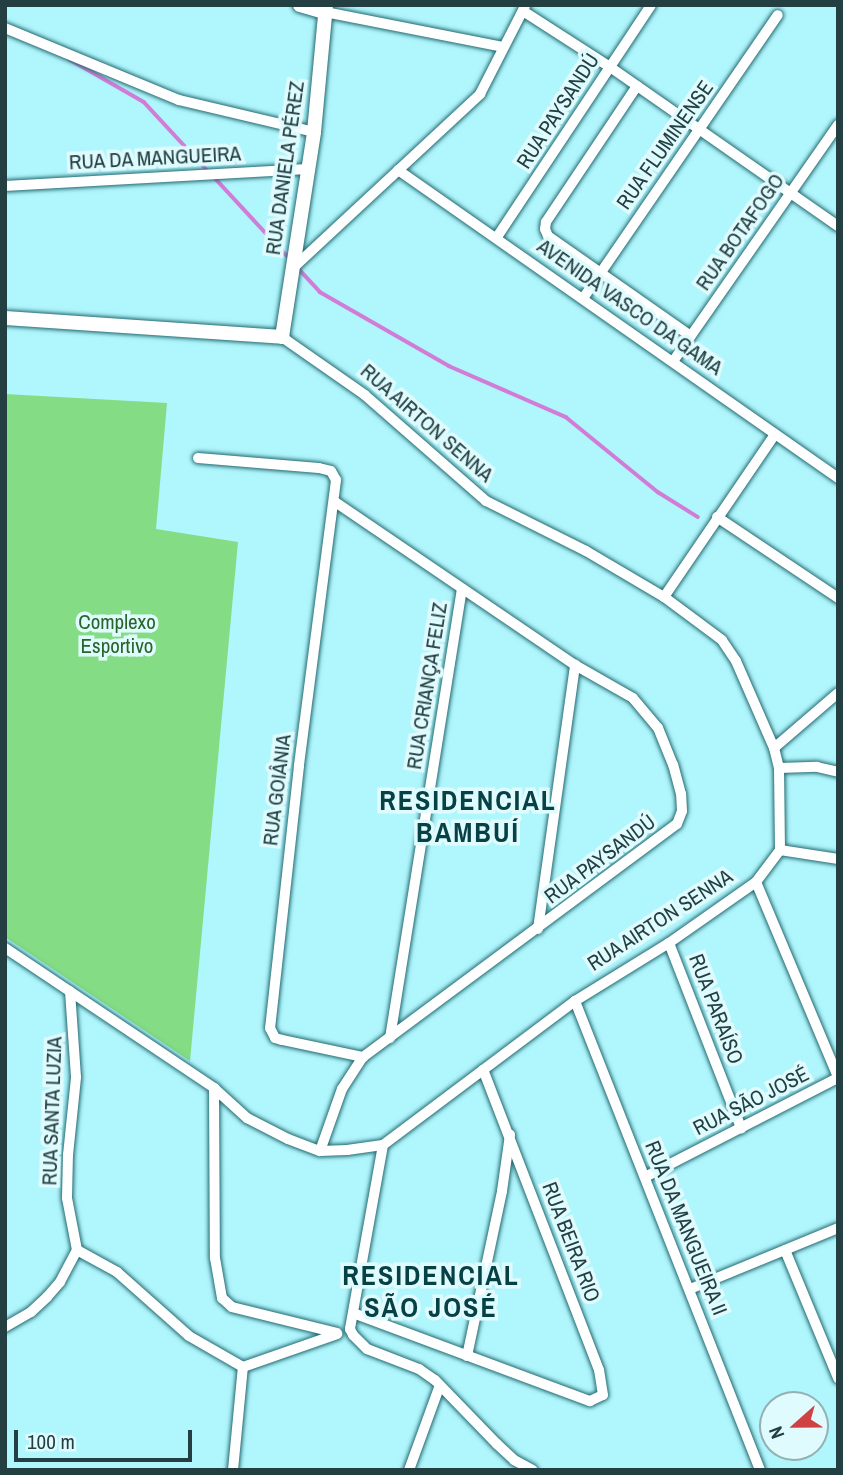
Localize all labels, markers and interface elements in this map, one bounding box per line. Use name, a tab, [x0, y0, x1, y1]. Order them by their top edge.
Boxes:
street label: RUA PAYSANDÚ	[511, 48, 605, 174]
street label: RUA FLUMINENSE	[611, 75, 719, 215]
street label: RUA DANIELA PÉREZ	[260, 79, 310, 257]
street label: RUA DA MANGUEIRA	[67, 141, 243, 175]
street label: RUA BOTAFOGO	[690, 168, 790, 296]
street label: AVENIDA VASCO DA GAMA	[532, 233, 728, 381]
street label: RUA AIRTON SENNA	[355, 358, 499, 488]
street label: RUA CRIANÇA FELIZ	[401, 600, 453, 772]
park label: Complexo Esportivo	[78, 609, 156, 659]
street label: RUA GOIÂNIA	[258, 732, 296, 848]
district label: RESIDENCIAL BAMBUÍ	[381, 783, 555, 849]
street label: RUA PAYSANDÚ	[539, 809, 661, 909]
street label: RUA AIRTON SENNA	[582, 863, 738, 977]
street label: RUA PARAÍSO	[683, 950, 749, 1068]
street label: RUA SANTA LUZIA	[37, 1035, 67, 1187]
street label: RUA SÃO JOSÉ	[689, 1061, 813, 1141]
street label: RUA DA MANGUEIRA II	[639, 1136, 733, 1320]
street label: RUA BEIRA RIO	[536, 1178, 606, 1306]
district label: RESIDENCIAL SÃO JOSÉ	[344, 1258, 518, 1324]
north arrow	[759, 1391, 829, 1461]
scale bar	[18, 1416, 196, 1460]
text: N	[762, 1423, 790, 1443]
text: 100 m	[27, 1427, 75, 1456]

